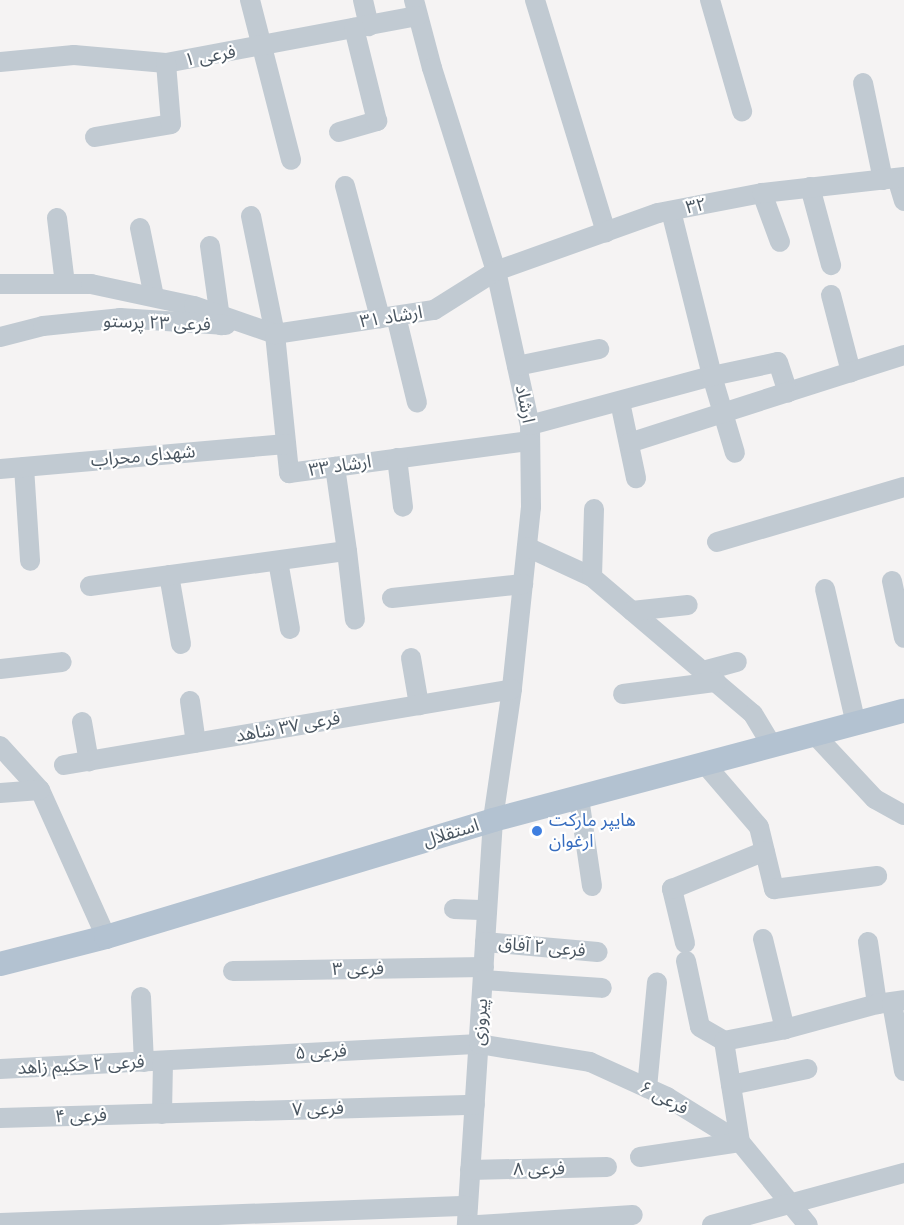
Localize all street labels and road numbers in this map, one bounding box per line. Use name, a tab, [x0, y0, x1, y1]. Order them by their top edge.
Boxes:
street label: فرعی ۱	[183, 41, 237, 71]
street label: ۳۲	[684, 193, 708, 219]
street label: ارشاد ۳۱	[358, 301, 424, 333]
street label: فرعی ۲۳ پرستو	[103, 310, 211, 336]
street label: ارشاد	[511, 383, 539, 425]
street label: شهدای محراب	[90, 441, 196, 471]
street label: ارشاد ۳۳	[307, 451, 373, 481]
street label: فرعی ۳۷ شاهد	[234, 707, 342, 747]
street label: استقلال	[420, 814, 482, 852]
street label: فرعی ۲ آفاق	[497, 932, 587, 962]
street label: فرعی ۳	[332, 958, 384, 980]
street label: پیروزی	[468, 998, 492, 1046]
street label: فرعی ۵	[295, 1040, 347, 1064]
street label: فرعی ۲ حکیم زاهد	[17, 1051, 145, 1079]
street label: فرعی ۶	[636, 1076, 692, 1120]
street label: فرعی ۷	[292, 1097, 344, 1121]
street label: فرعی ۴	[55, 1104, 107, 1128]
street label: فرعی ۸	[513, 1158, 565, 1180]

